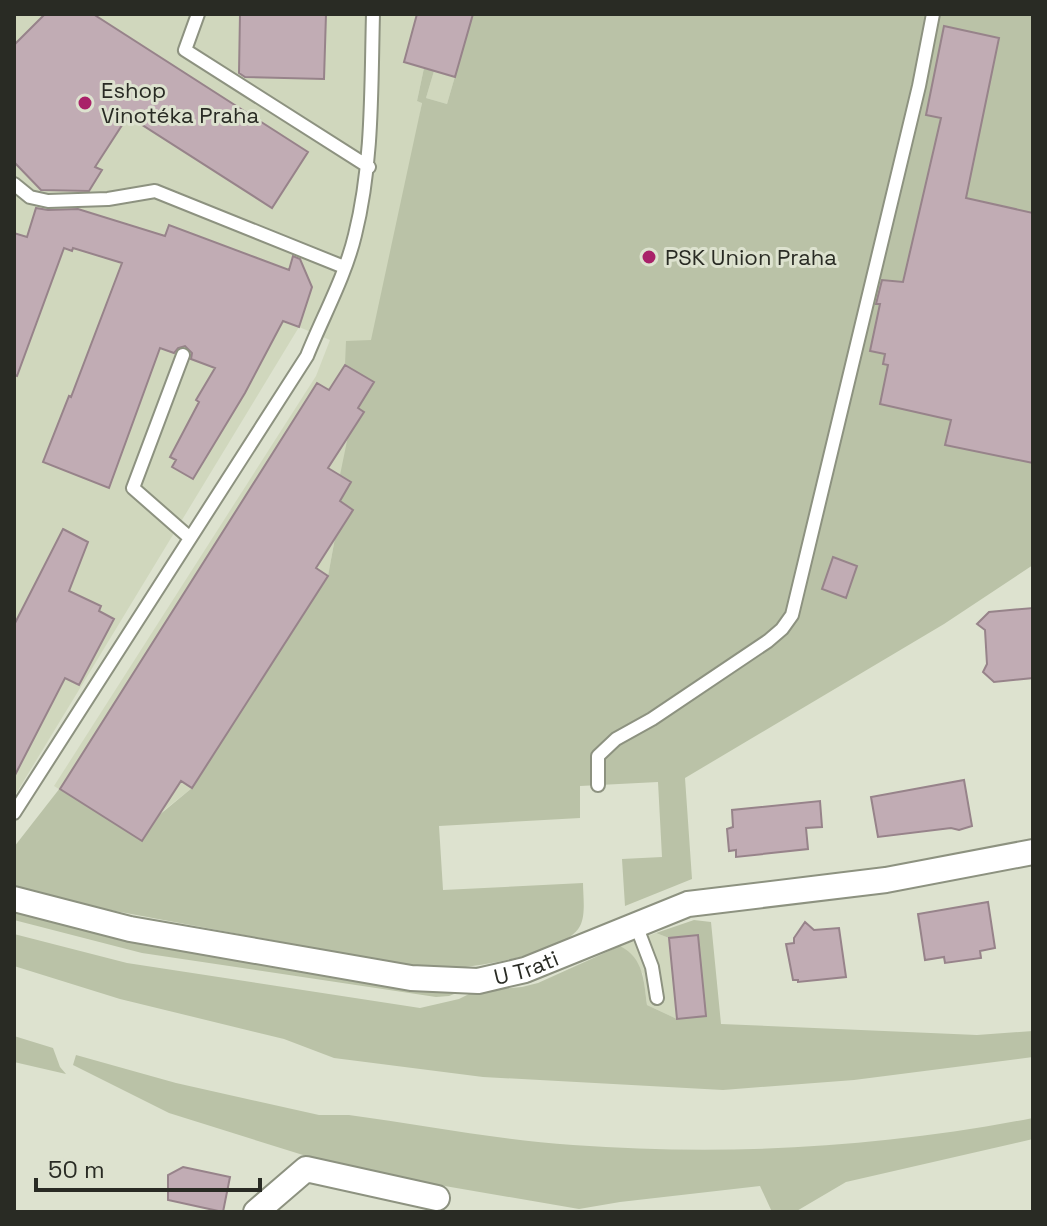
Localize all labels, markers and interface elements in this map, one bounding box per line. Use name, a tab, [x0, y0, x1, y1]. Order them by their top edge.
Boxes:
place label: Eshop Vinotéka Praha	[101, 76, 260, 129]
marker: Eshop Vinotéka Praha	[76, 94, 94, 112]
place label: PSK Union Praha	[665, 243, 837, 271]
marker: PSK Union Praha	[640, 248, 658, 266]
street label: U Trati	[491, 944, 563, 991]
scale bar	[36, 1142, 260, 1192]
text: 50 m	[48, 1154, 105, 1185]

